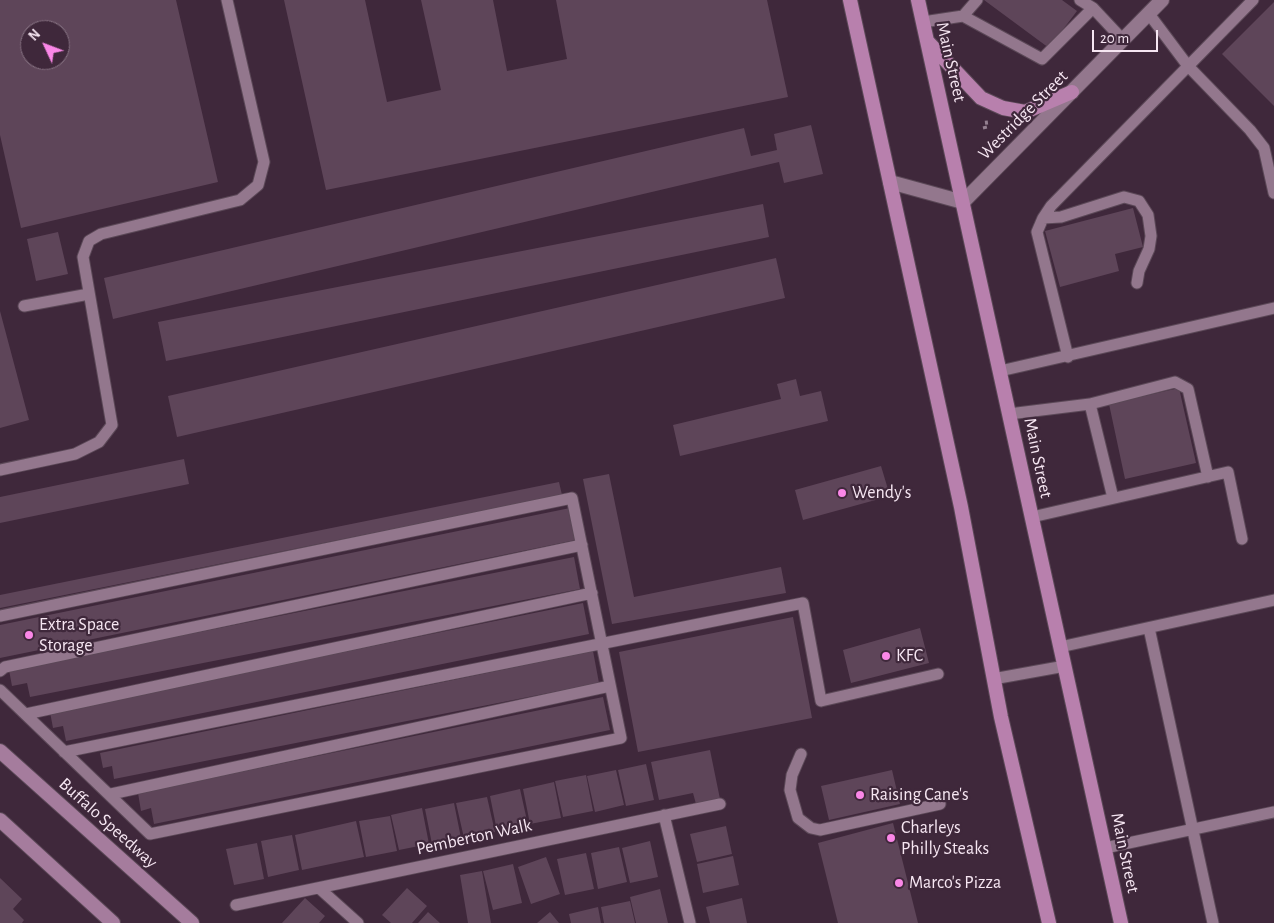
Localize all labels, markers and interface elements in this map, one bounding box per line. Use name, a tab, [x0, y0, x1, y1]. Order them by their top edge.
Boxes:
north arrow	[20, 20, 70, 70]
street label: Main Street	[931, 20, 971, 104]
scale bar	[1094, 20, 1160, 52]
text: N	[26, 27, 43, 44]
text: 20 m	[1100, 31, 1129, 46]
street label: Westridge Street	[974, 66, 1072, 164]
street label: Main Street	[1019, 416, 1057, 500]
place label: Wendy's	[852, 482, 912, 504]
marker: Wendy's	[836, 487, 848, 499]
place label: Extra Space Storage	[39, 614, 119, 656]
marker: Extra Space Storage	[23, 629, 35, 641]
place label: KFC	[896, 645, 923, 667]
marker: KFC	[880, 650, 892, 662]
street label: Buffalo Speedway	[54, 773, 162, 873]
place label: Raising Cane's	[870, 784, 969, 806]
marker: Raising Cane's	[854, 789, 866, 801]
street label: Main Street	[1106, 811, 1144, 895]
street label: Pemberton Walk	[414, 814, 534, 860]
place label: Charleys Philly Steaks	[901, 817, 989, 860]
marker: Charleys Philly Steaks	[885, 832, 897, 844]
place label: Marco's Pizza	[909, 872, 1001, 894]
marker: Marco's Pizza	[893, 877, 905, 889]

